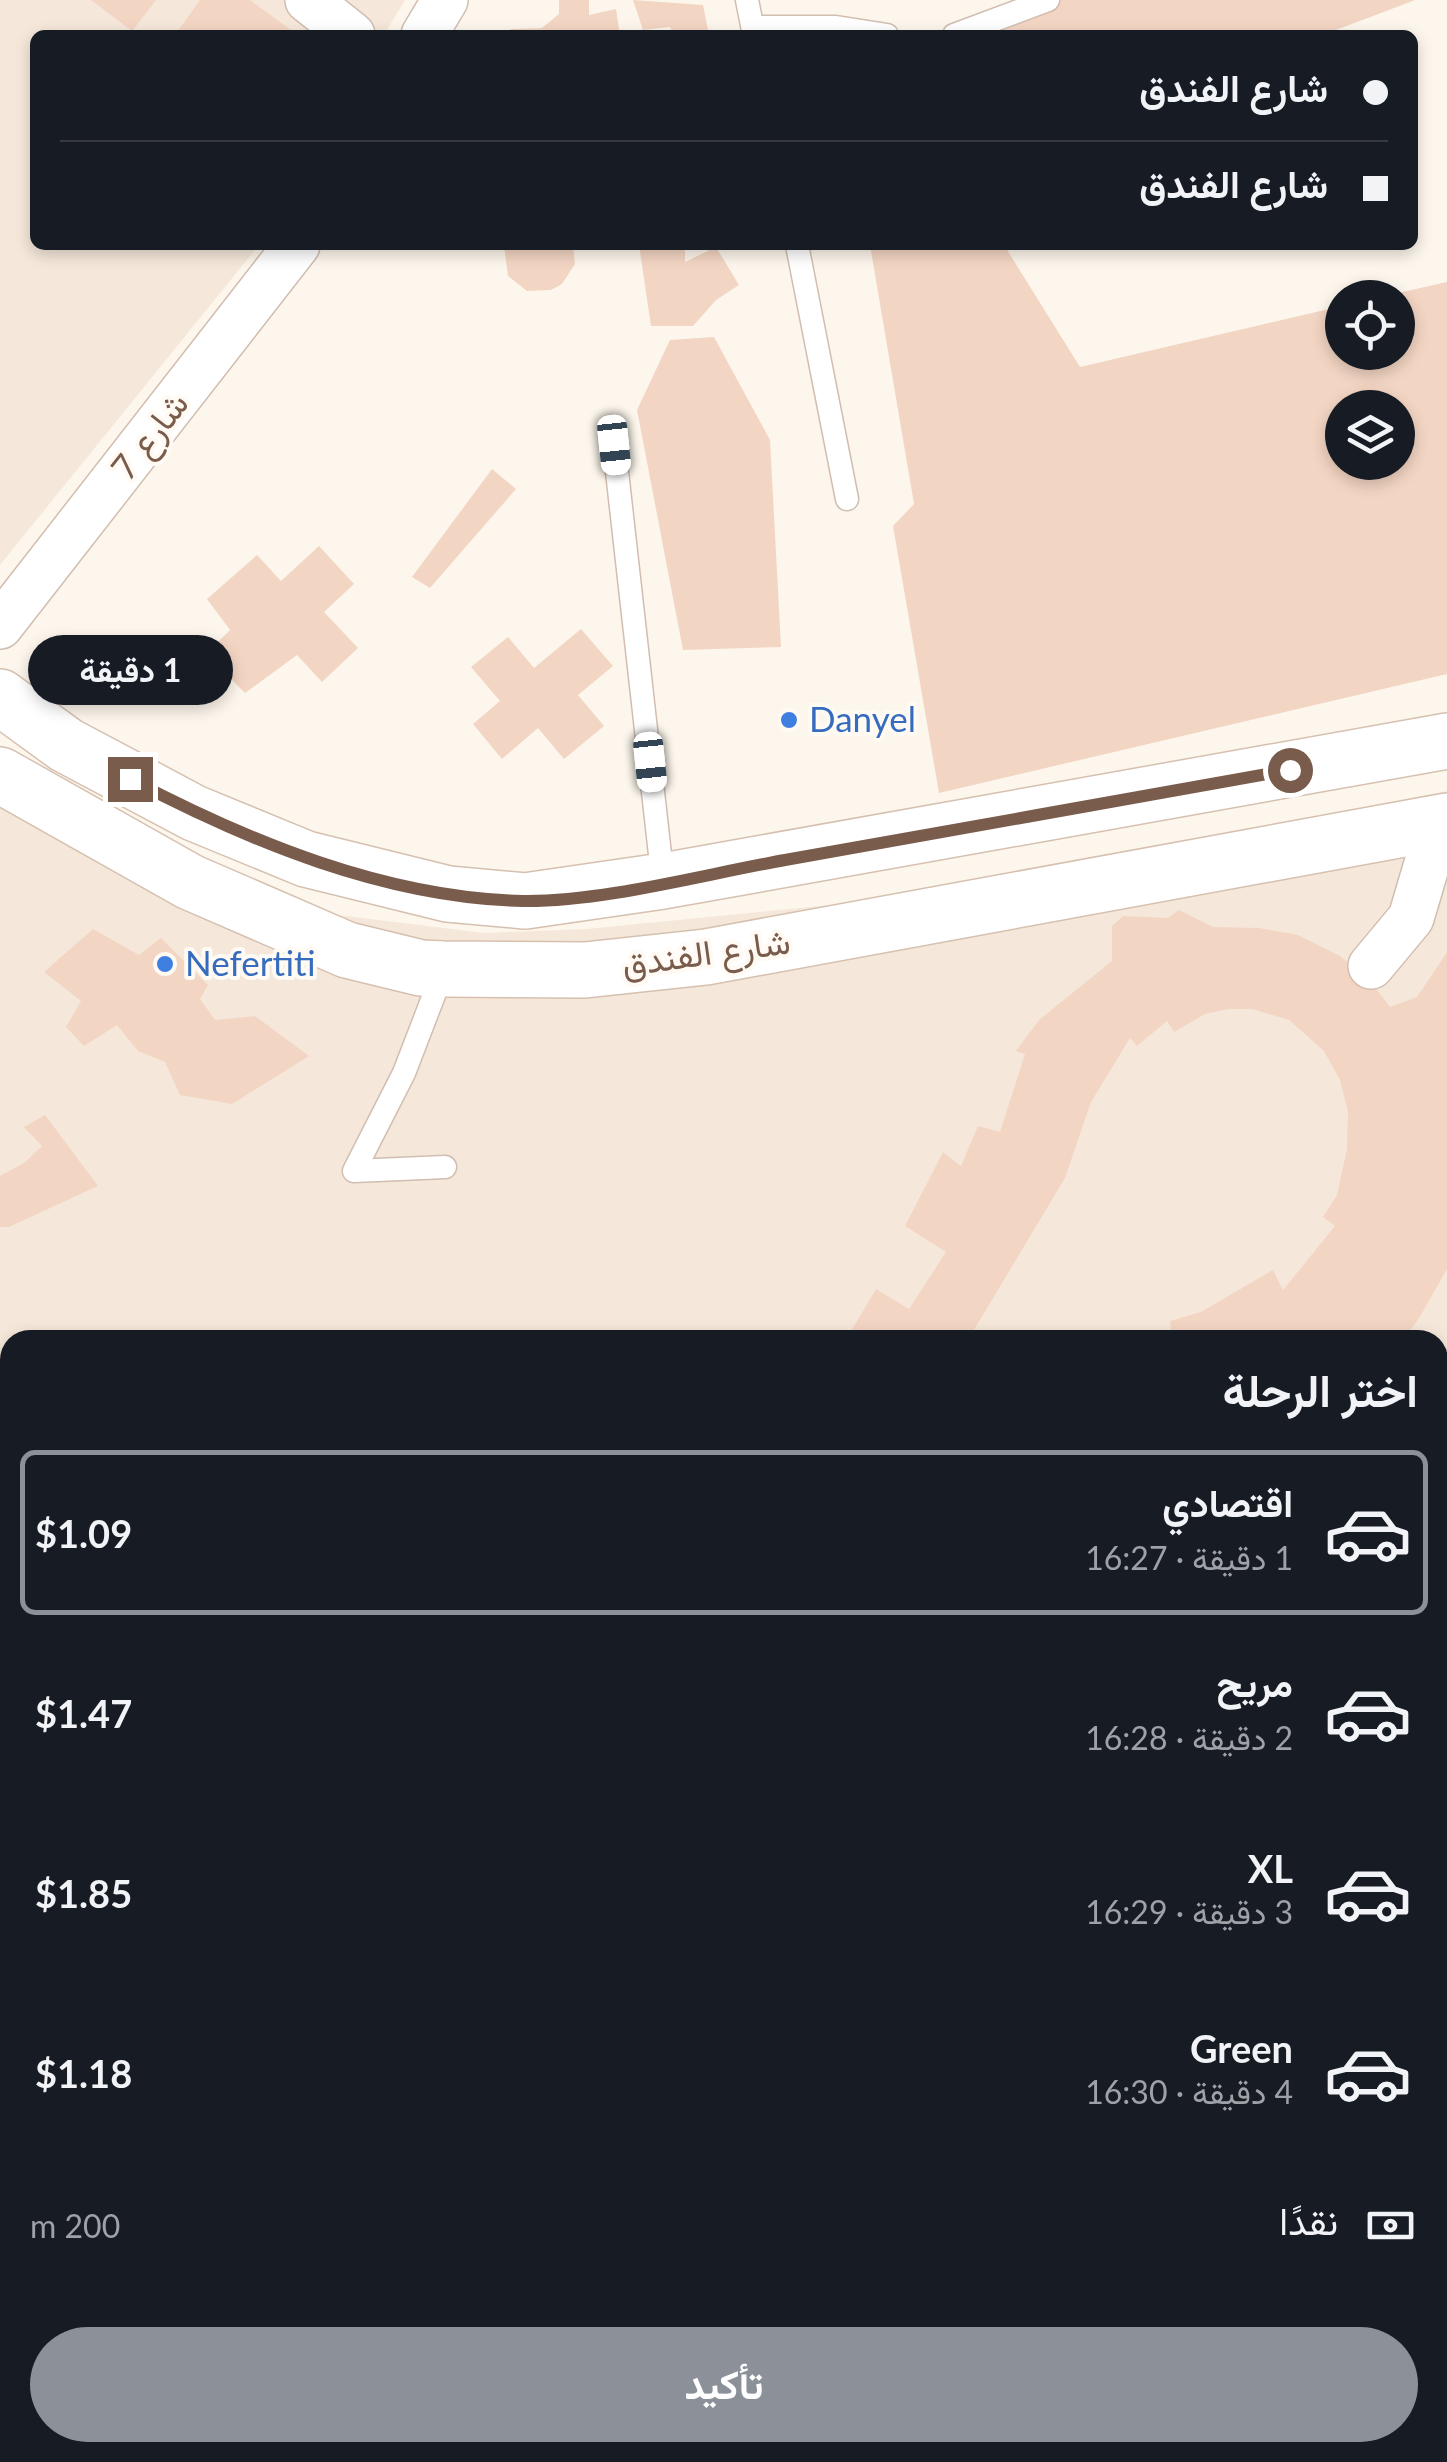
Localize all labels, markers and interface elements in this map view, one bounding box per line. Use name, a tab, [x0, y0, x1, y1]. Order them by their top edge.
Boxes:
text: شارع الفندق	[1139, 64, 1328, 110]
text: شارع الفندق	[1139, 160, 1328, 206]
map controls	[1325, 280, 1415, 480]
button: locate	[1325, 280, 1415, 370]
street label: شارع 7	[101, 383, 200, 490]
button: layers	[1325, 390, 1415, 480]
car	[596, 414, 632, 476]
callout: 1 دقيقة	[28, 634, 232, 704]
text: 1 دقيقة	[80, 650, 181, 689]
place label: Danyel	[809, 697, 916, 739]
marker: Danyel	[778, 709, 800, 731]
car	[632, 731, 668, 793]
route start	[1268, 748, 1313, 793]
route end	[108, 757, 153, 802]
street label: شارع الفندق	[619, 918, 793, 989]
place label: Nefertiti	[185, 941, 316, 983]
marker: Nefertiti	[154, 953, 176, 975]
text: اختر الرحلة	[1223, 1363, 1418, 1417]
text: اقتصادي	[1162, 1479, 1293, 1525]
icon: car	[1323, 1488, 1413, 1578]
text: $1.09	[35, 1510, 132, 1556]
text: 1 دقيقة · 16:27	[1085, 1538, 1293, 1577]
text: مريح	[1217, 1659, 1293, 1705]
icon: car	[1323, 1668, 1413, 1758]
text: $1.47	[35, 1690, 132, 1736]
text: 2 دقيقة · 16:28	[1085, 1718, 1293, 1757]
text: XL	[1248, 1845, 1293, 1891]
icon: car	[1323, 1848, 1413, 1938]
text: $1.85	[35, 1870, 132, 1916]
text: 3 دقيقة · 16:29	[1085, 1892, 1293, 1931]
text: Green	[1190, 2025, 1293, 2071]
icon: car	[1323, 2028, 1413, 2118]
text: $1.18	[35, 2050, 132, 2096]
text: 4 دقيقة · 16:30	[1085, 2072, 1293, 2111]
text: نقدًا	[1279, 2197, 1338, 2243]
icon: cash	[1363, 2198, 1418, 2253]
text: 200 m	[30, 2206, 120, 2245]
button: تأكيد	[30, 2327, 1418, 2442]

